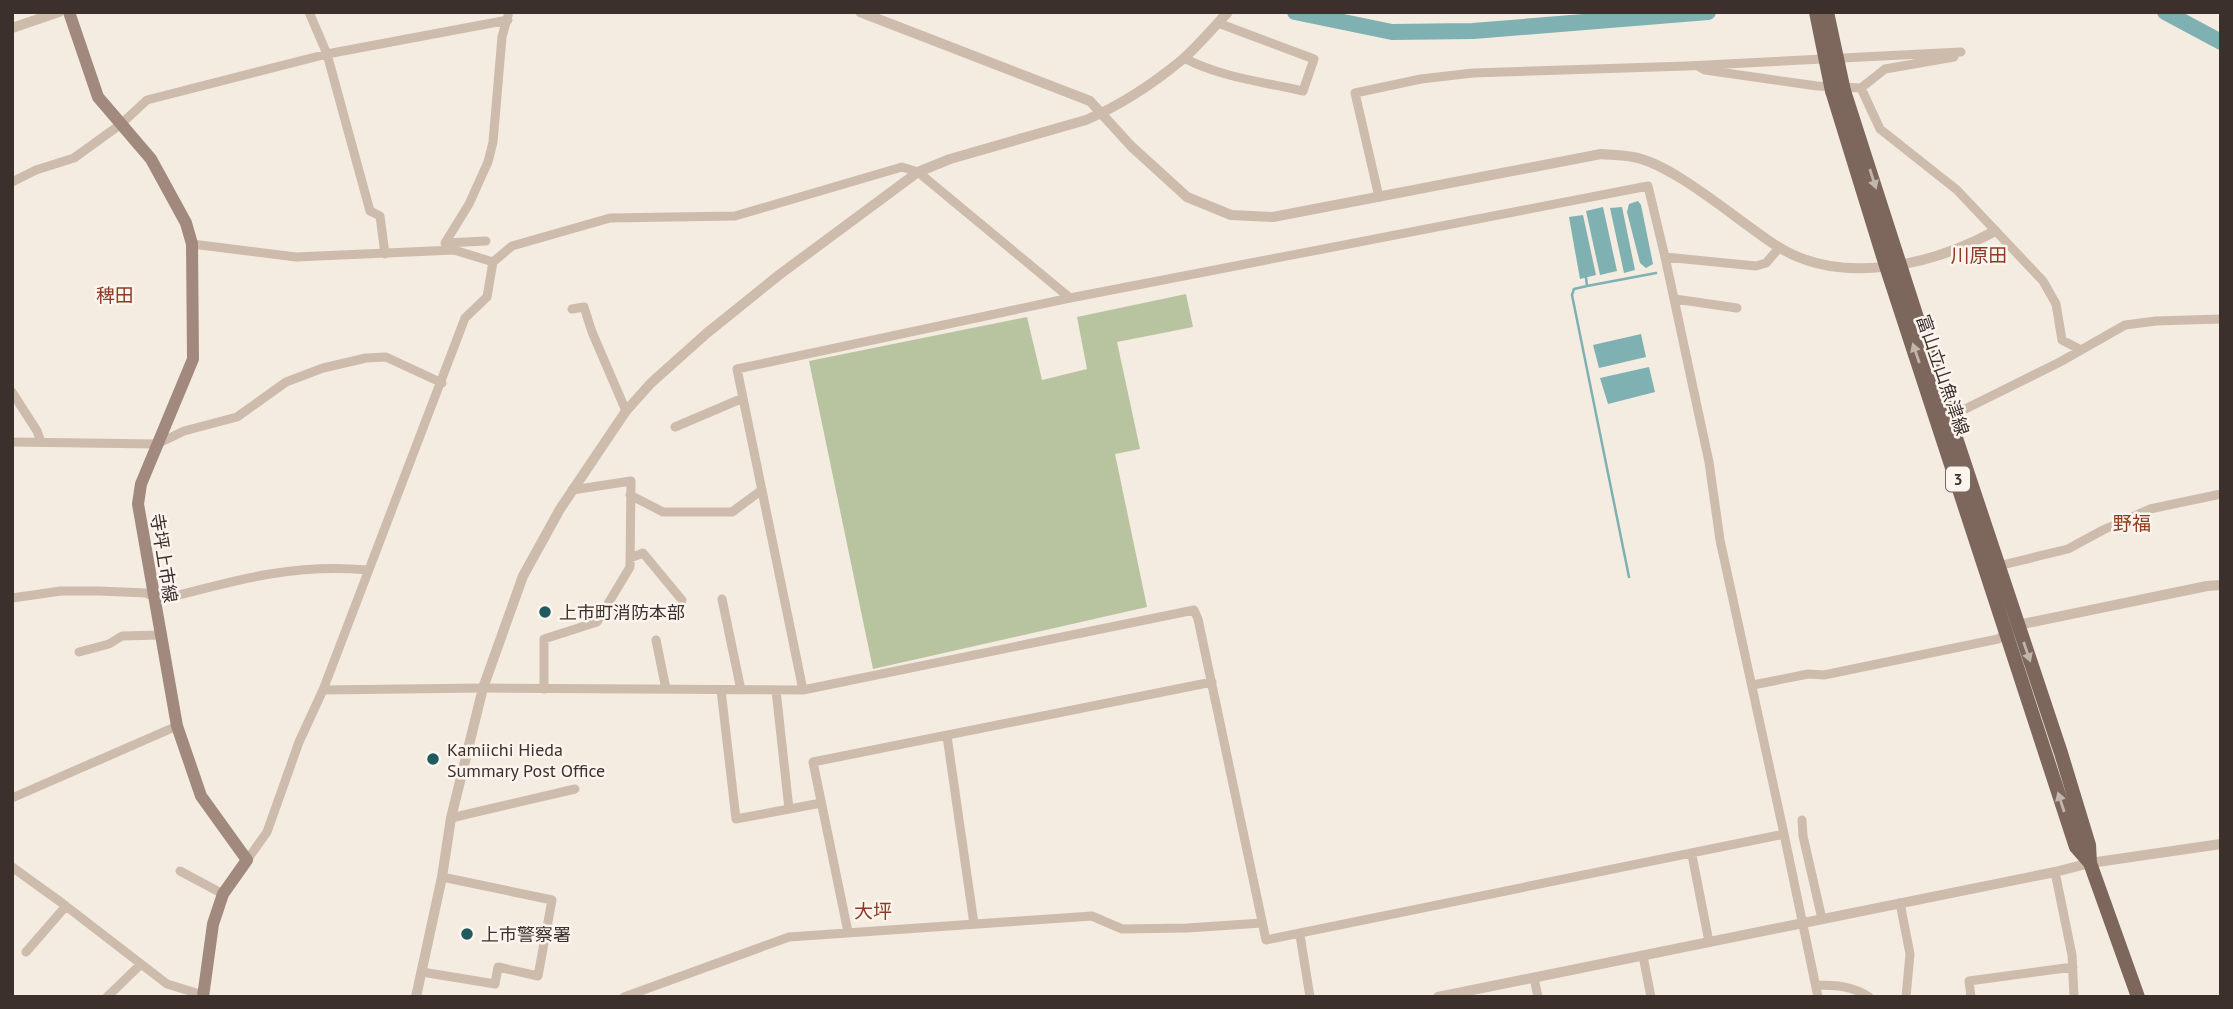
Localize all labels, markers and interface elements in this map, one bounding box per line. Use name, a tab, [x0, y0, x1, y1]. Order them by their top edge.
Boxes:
one-way arrow	[1868, 169, 1879, 190]
district label: 川原田	[1950, 243, 2008, 267]
district label: 稗田	[96, 283, 134, 307]
street label: 富山立山魚津線	[1912, 312, 1974, 438]
one-way arrow	[1910, 342, 1921, 363]
road number: 3	[1946, 466, 1970, 492]
district label: 野福	[2113, 511, 2151, 535]
street label: 寺坪上市線	[146, 512, 182, 604]
place label: 上市町消防本部	[559, 601, 685, 624]
marker: 上市町消防本部	[537, 604, 553, 620]
one-way arrow	[2022, 641, 2033, 662]
place label: Kamiichi Hieda Summary Post Office	[447, 738, 605, 782]
marker: Kamiichi Hieda Summary Post Office	[425, 751, 441, 767]
one-way arrow	[2056, 792, 2066, 813]
district label: 大坪	[854, 899, 892, 923]
place label: 上市警察署	[481, 923, 571, 946]
marker: 上市警察署	[459, 926, 475, 942]

